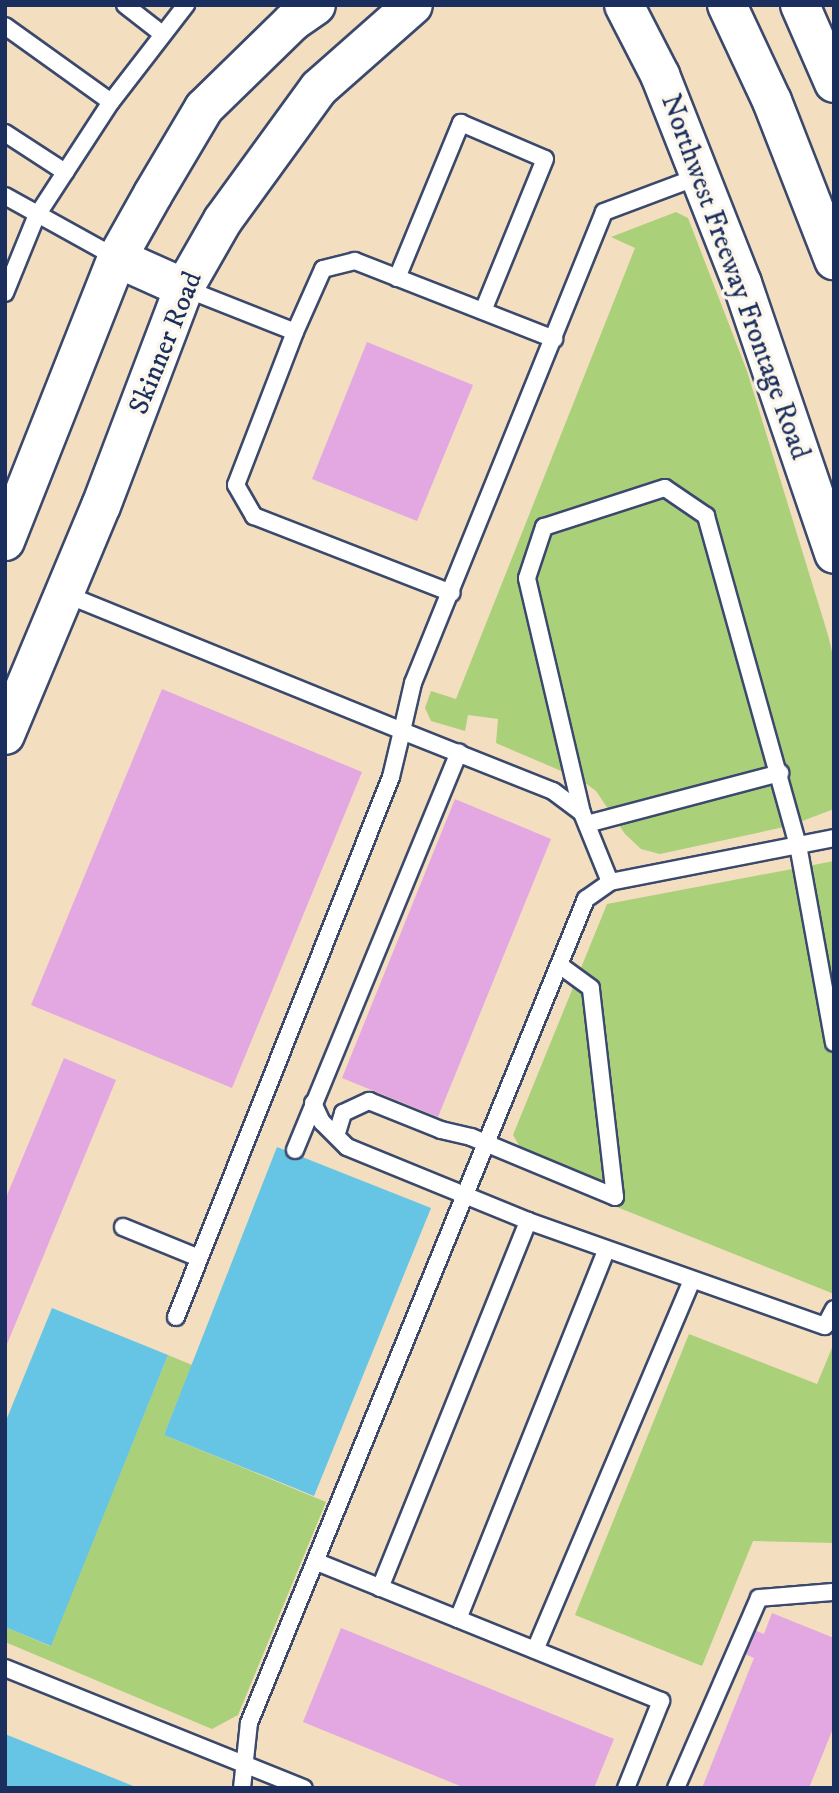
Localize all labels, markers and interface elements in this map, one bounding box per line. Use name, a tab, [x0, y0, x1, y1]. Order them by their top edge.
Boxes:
street label: Northwest Freeway Frontage Road	[653, 90, 817, 464]
street label: Skinner Road	[122, 267, 210, 419]

